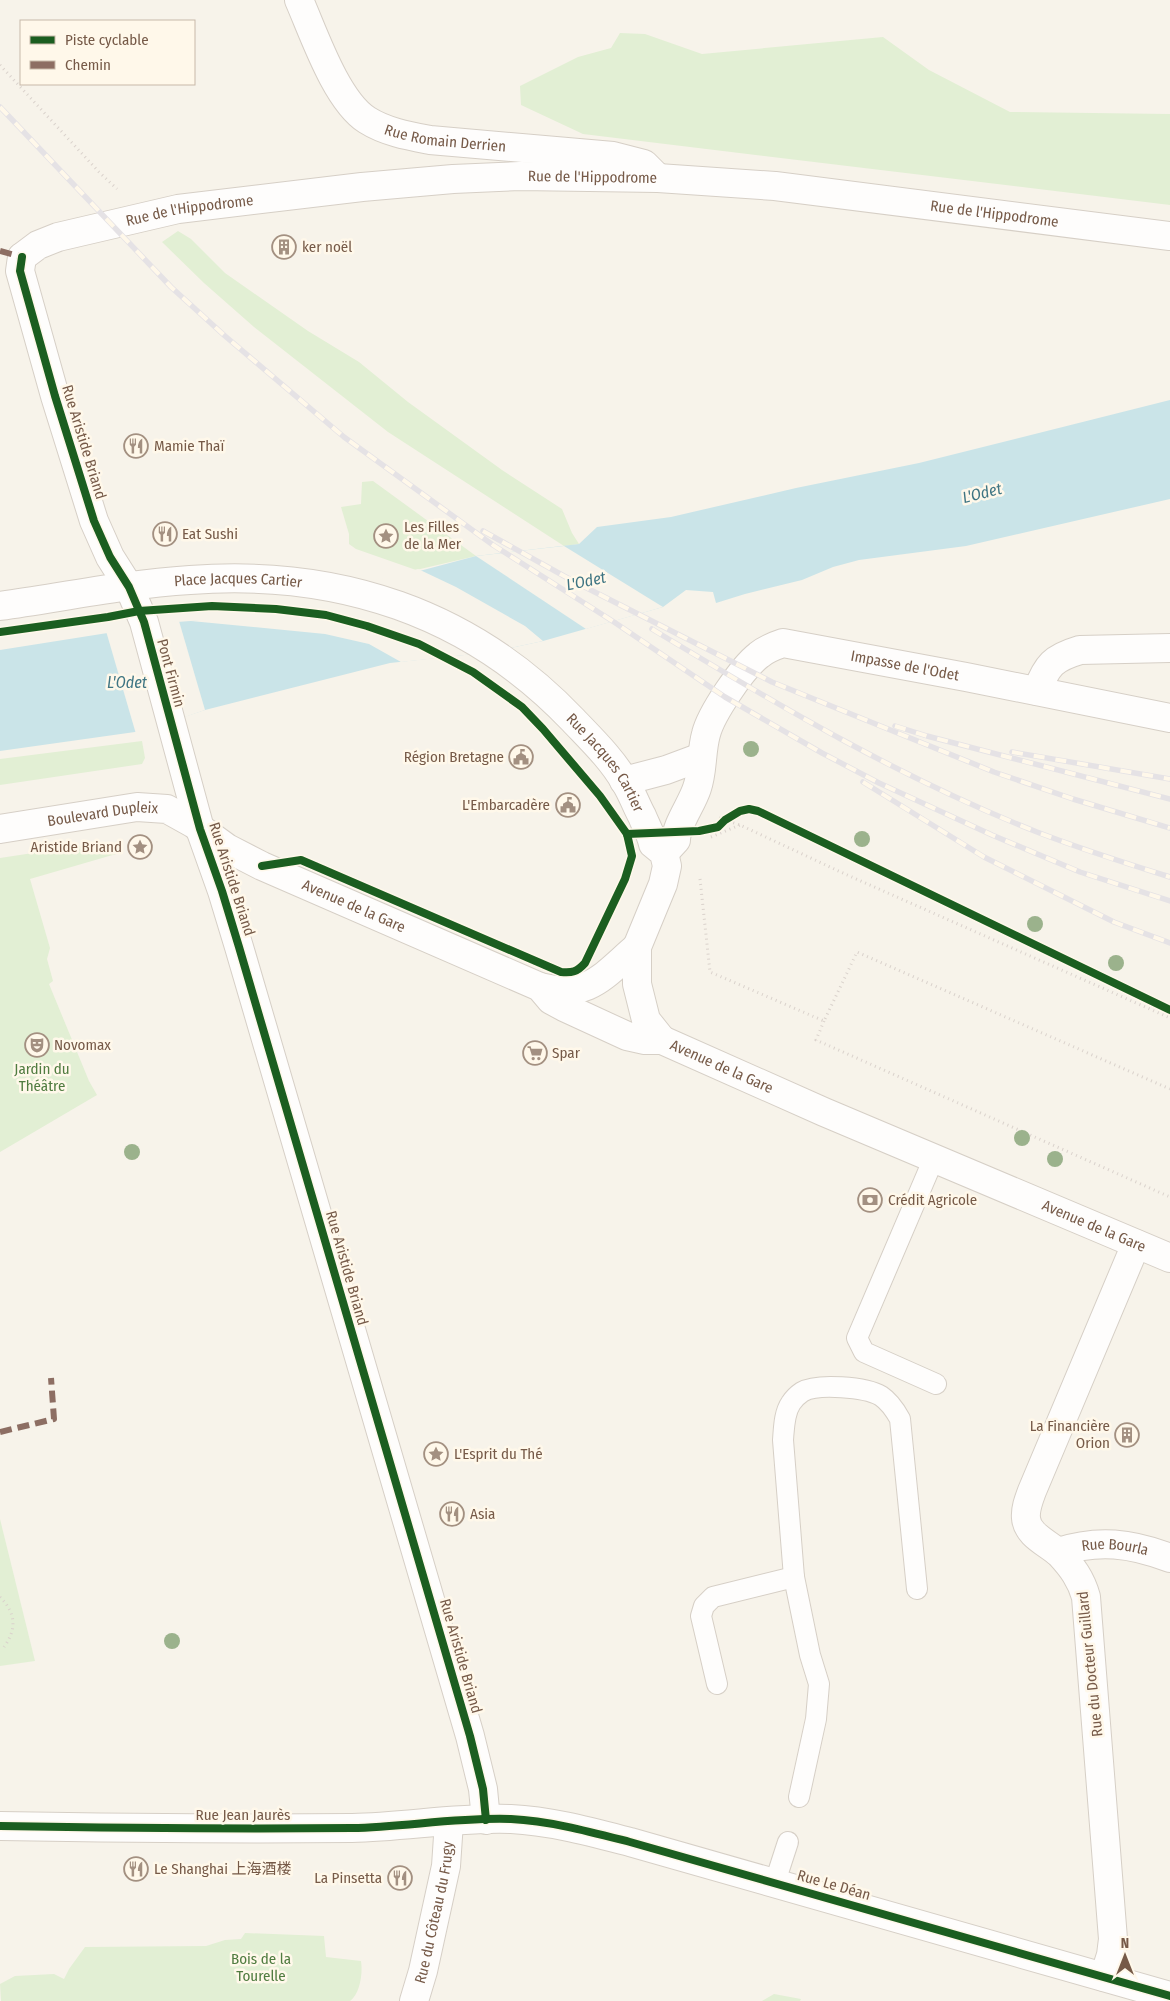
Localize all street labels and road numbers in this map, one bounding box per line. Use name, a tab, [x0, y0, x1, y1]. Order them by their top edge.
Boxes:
street label: Rue Romain Derrien	[382, 120, 507, 156]
street label: Rue de l'Hippodrome	[528, 167, 657, 187]
street label: Rue de l'Hippodrome	[124, 191, 254, 230]
street label: Rue de l'Hippodrome	[929, 197, 1060, 231]
street label: Rue Aristide Briand	[58, 383, 110, 501]
street label: Place Jacques Cartier	[173, 569, 304, 592]
street label: Pont Firmin	[153, 637, 189, 709]
street label: Impasse de l'Odet	[849, 647, 961, 685]
street label: Rue Jacques Cartier	[563, 710, 648, 816]
street label: Boulevard Dupleix	[46, 798, 159, 830]
street label: Rue Aristide Briand	[205, 820, 259, 938]
street label: Avenue de la Gare	[299, 876, 408, 936]
street label: Avenue de la Gare	[668, 1036, 776, 1097]
street label: Avenue de la Gare	[1040, 1196, 1148, 1256]
street label: Rue Aristide Briand	[322, 1209, 372, 1327]
street label: Rue Bourla	[1080, 1535, 1151, 1559]
street label: Rue du Docteur Guillard	[1073, 1590, 1107, 1738]
street label: Rue Aristide Briand	[436, 1597, 486, 1715]
street label: Rue Jean Jaurès	[195, 1806, 291, 1824]
street label: Rue du Côteau du Frugy	[411, 1841, 457, 1986]
street label: Rue Le Déan	[795, 1866, 873, 1904]

